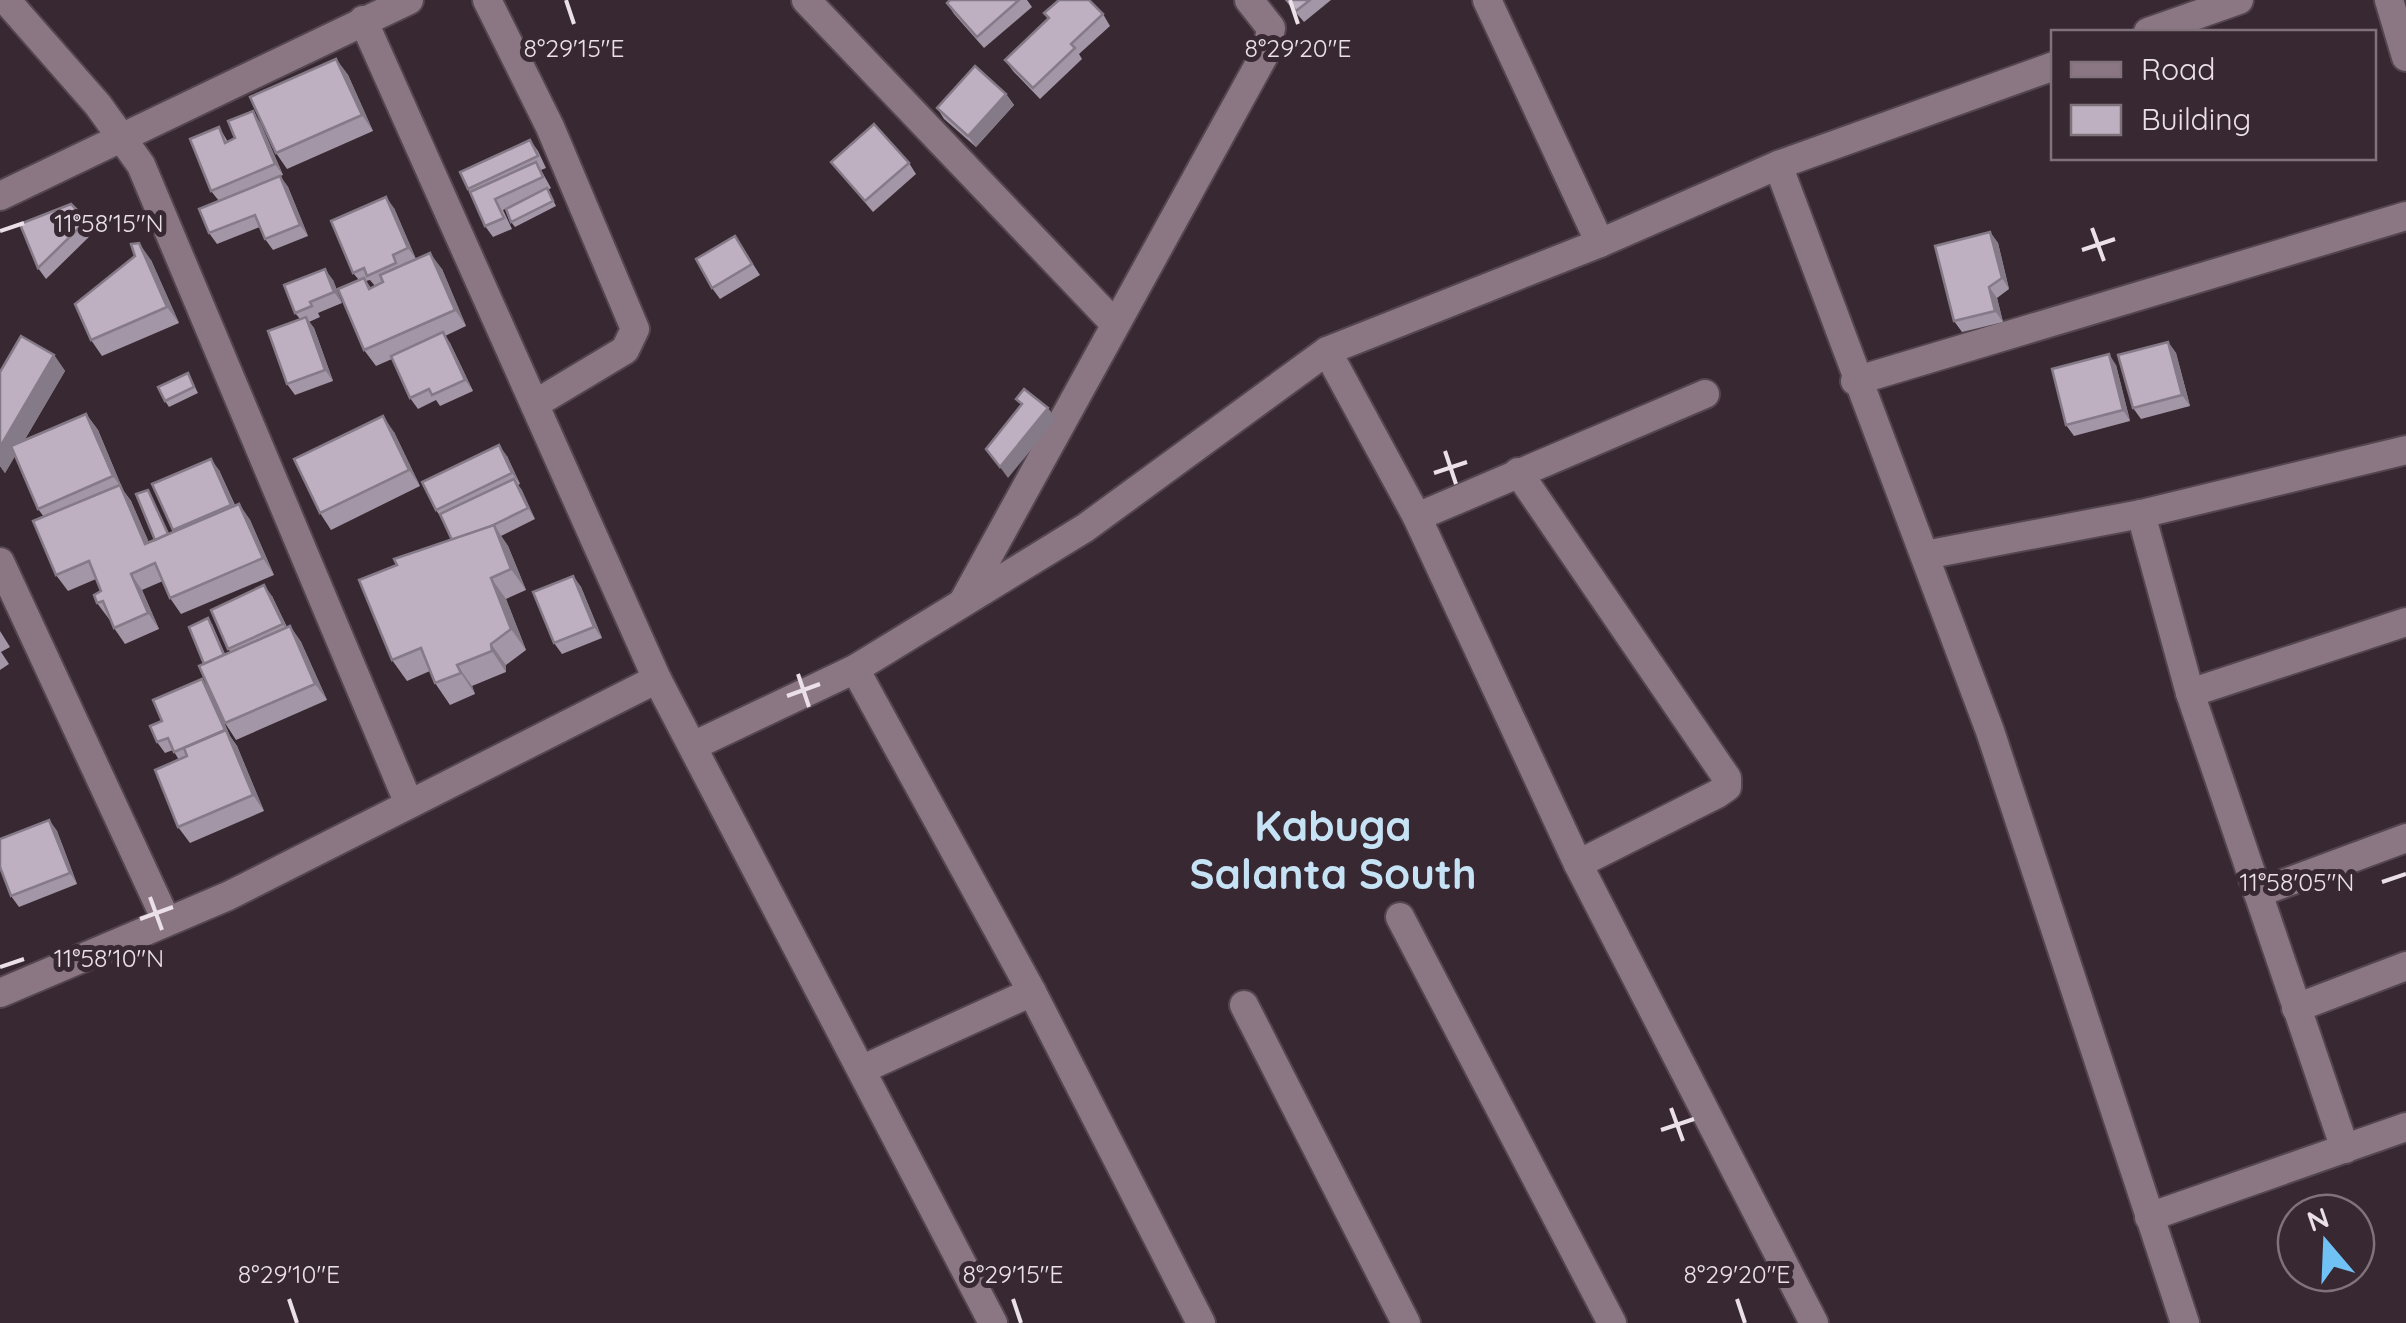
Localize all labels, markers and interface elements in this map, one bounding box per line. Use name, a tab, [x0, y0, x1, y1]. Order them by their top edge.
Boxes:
legend	[2051, 30, 2376, 160]
text: 8°29'15"E	[523, 32, 625, 63]
text: 8°29'20"E	[1245, 32, 1351, 63]
text: Road	[2141, 50, 2215, 88]
text: Building	[2141, 100, 2251, 138]
text: 11°58'15"N	[54, 207, 164, 238]
district label: Kabuga Salanta South	[1189, 799, 1477, 900]
text: 11°58'05"N	[2239, 866, 2355, 897]
text: 11°58'10"N	[54, 942, 164, 973]
north arrow	[2276, 1193, 2376, 1293]
text: N	[2302, 1199, 2333, 1239]
text: 8°29'10"E	[238, 1258, 340, 1289]
text: 8°29'15"E	[962, 1258, 1064, 1289]
text: 8°29'20"E	[1684, 1258, 1790, 1289]

